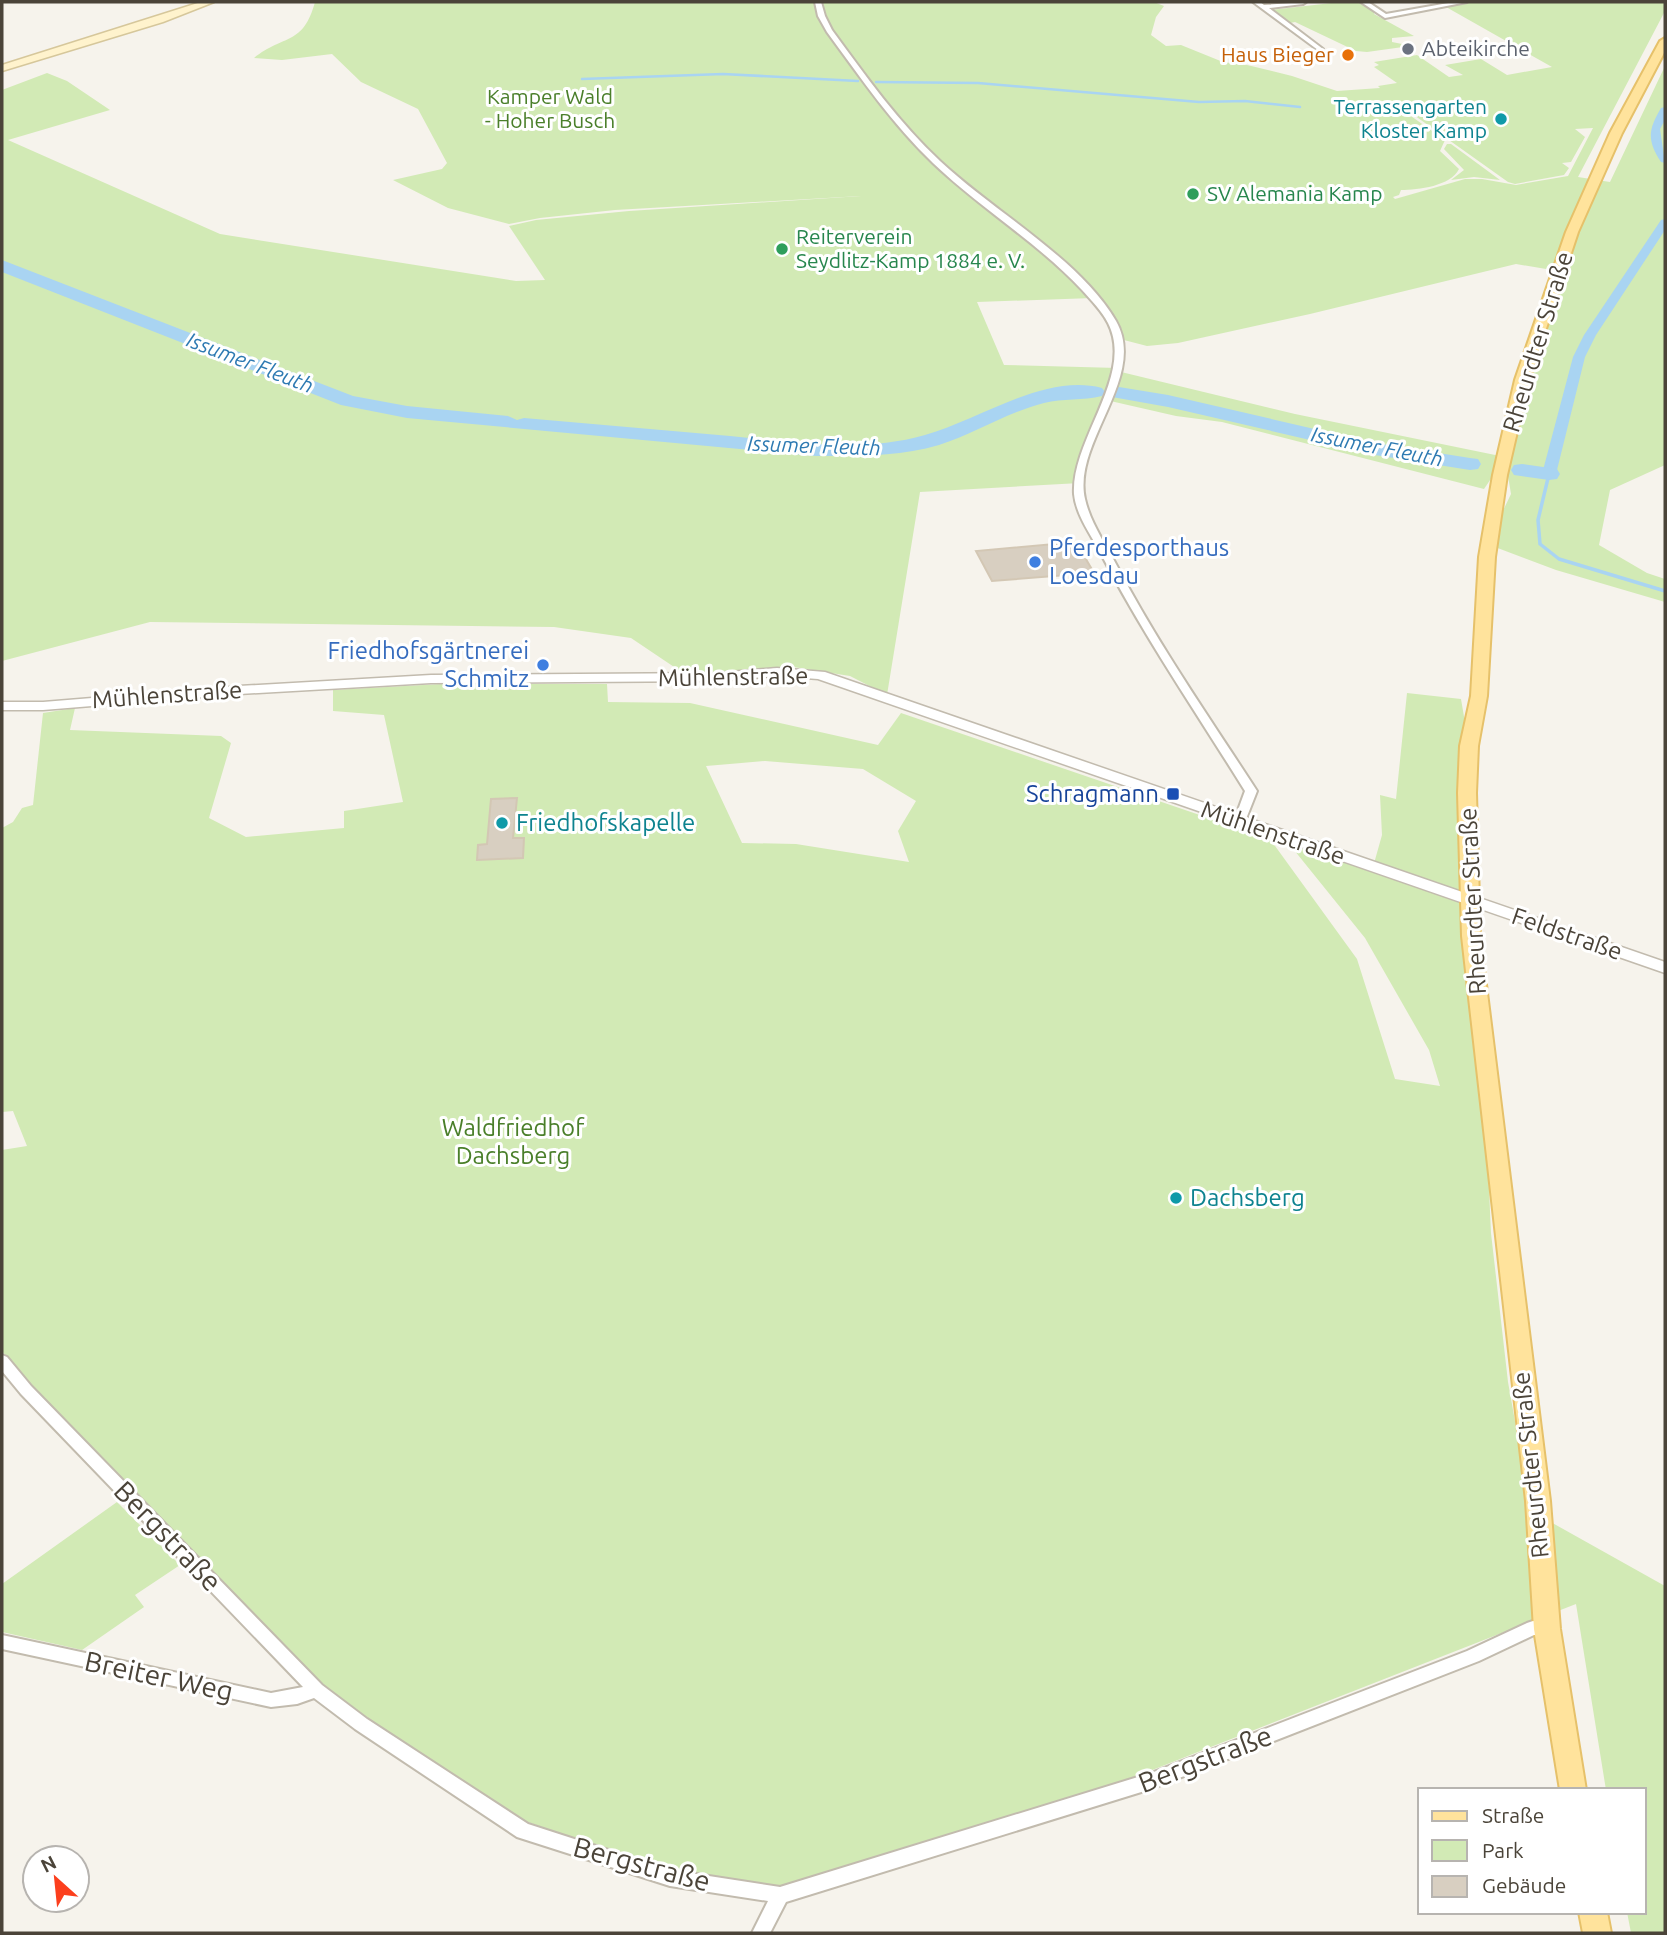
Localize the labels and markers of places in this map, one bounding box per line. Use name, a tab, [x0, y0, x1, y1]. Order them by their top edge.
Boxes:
place label: Abteikirche	[1422, 36, 1530, 60]
marker: Abteikirche	[1400, 41, 1416, 57]
place label: Haus Bieger	[1221, 42, 1334, 66]
marker: Haus Bieger	[1340, 47, 1356, 63]
place label: Terrassengarten Kloster Kamp	[1334, 94, 1487, 142]
marker: Terrassengarten Kloster Kamp	[1493, 111, 1509, 127]
place label: SV Alemania Kamp	[1207, 181, 1382, 205]
marker: SV Alemania Kamp	[1185, 186, 1201, 202]
place label: Reiterverein Seydlitz-Kamp 1884 e. V.	[796, 224, 1025, 272]
marker: Reiterverein Seydlitz-Kamp 1884 e. V.	[774, 241, 790, 257]
place label: Pferdesporthaus Loesdau	[1049, 534, 1229, 589]
marker: Pferdesporthaus Loesdau	[1027, 554, 1043, 570]
place label: Friedhofsgärtnerei Schmitz	[327, 637, 529, 692]
marker: Friedhofsgärtnerei Schmitz	[535, 657, 551, 673]
place label: Schragmann	[1026, 780, 1159, 807]
marker: Schragmann	[1165, 786, 1181, 802]
place label: Friedhofskapelle	[516, 809, 695, 836]
marker: Friedhofskapelle	[494, 815, 510, 831]
place label: Dachsberg	[1190, 1184, 1305, 1211]
marker: Dachsberg	[1168, 1190, 1184, 1206]

